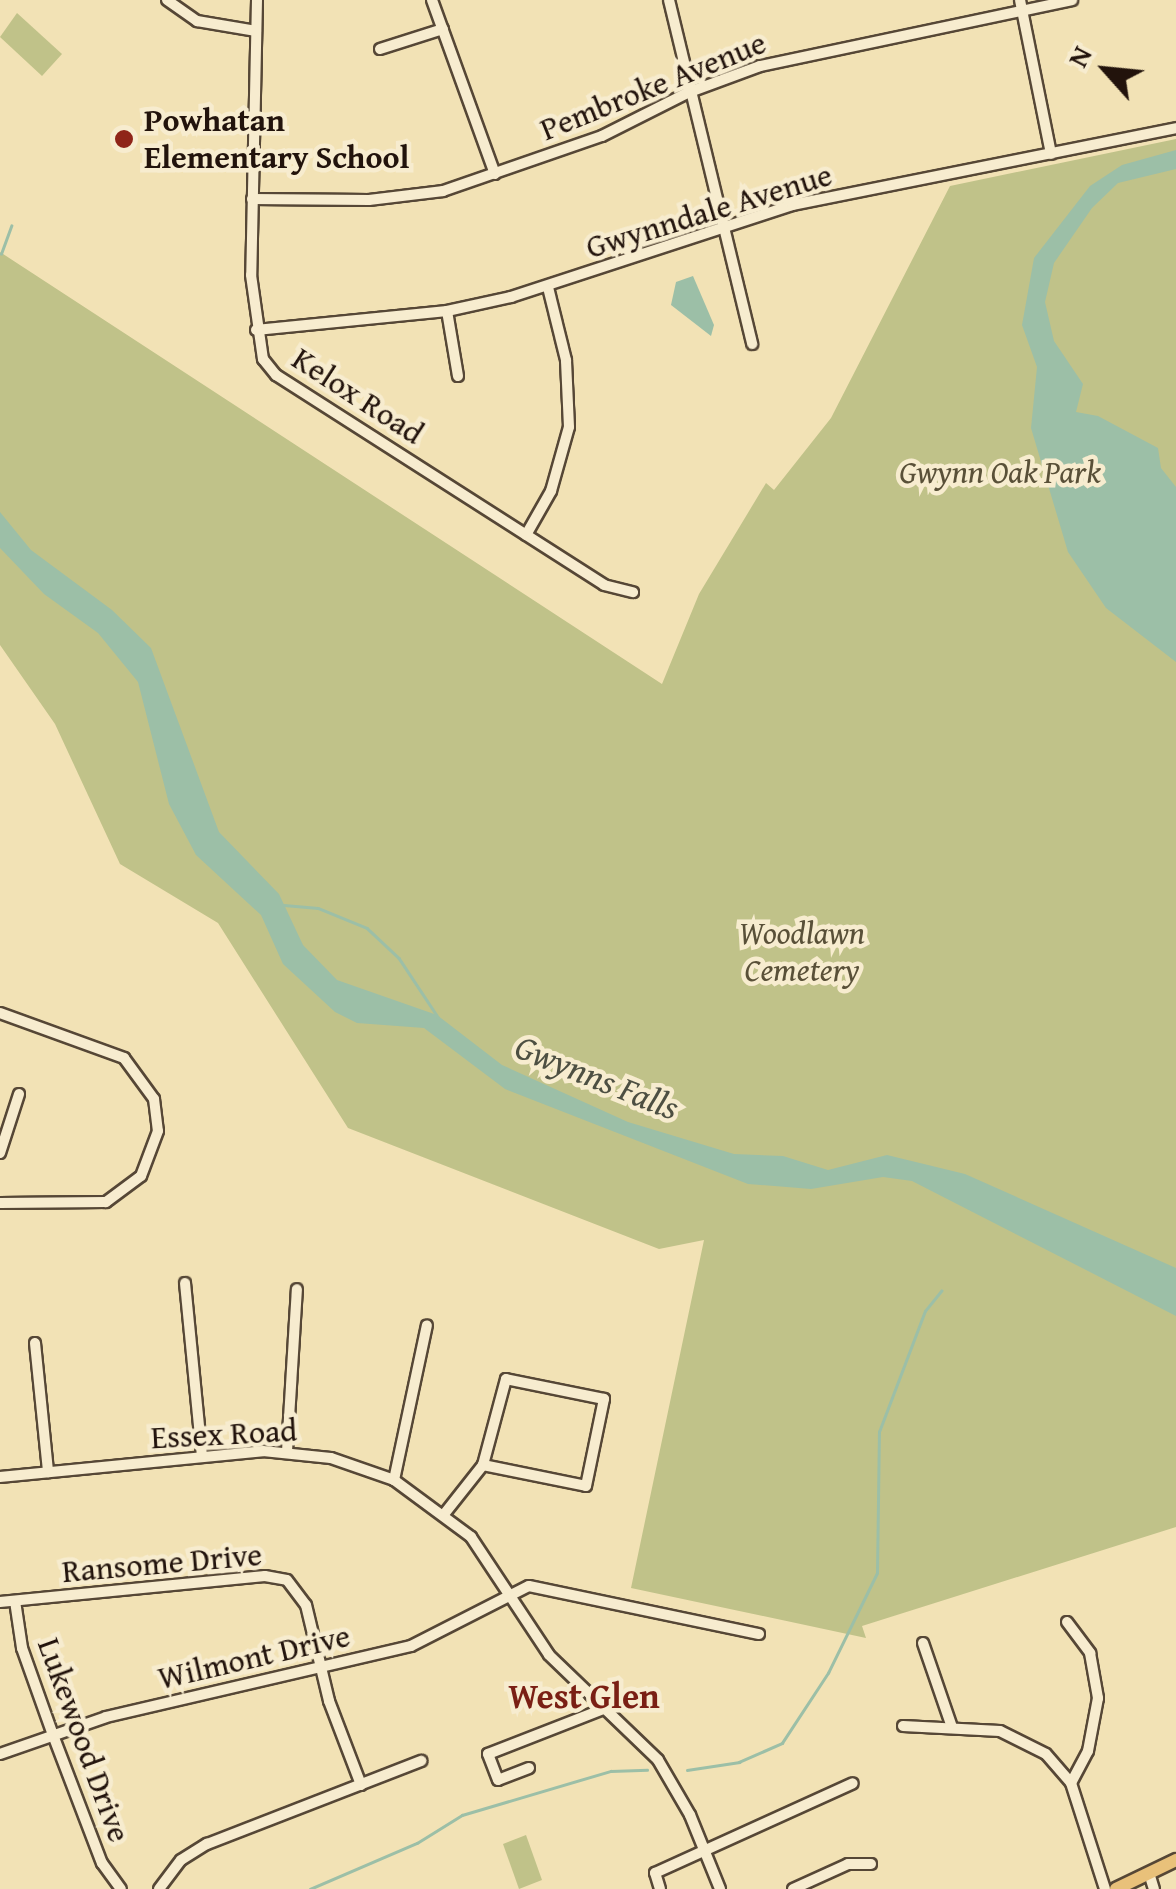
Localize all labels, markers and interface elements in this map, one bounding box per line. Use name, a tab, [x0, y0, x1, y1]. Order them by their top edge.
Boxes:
north arrow	[1056, 20, 1156, 120]
street label: Pembroke Avenue	[535, 23, 771, 149]
text: N	[1056, 39, 1101, 74]
place label: Powhatan Elementary School	[144, 102, 409, 177]
marker: Powhatan Elementary School	[113, 128, 135, 150]
street label: Gwynndale Avenue	[581, 155, 837, 267]
street label: Kelox Road	[285, 339, 431, 453]
park label: Gwynn Oak Park	[899, 453, 1101, 491]
park label: Woodlawn Cemetery	[739, 915, 865, 990]
water label: Gwynns Falls	[509, 1025, 685, 1129]
street label: Essex Road	[150, 1411, 298, 1457]
street label: Ransome Drive	[60, 1535, 264, 1591]
street label: Wilmont Drive	[154, 1616, 354, 1698]
street label: Lukewood Drive	[29, 1633, 139, 1847]
district label: West Glen	[508, 1675, 660, 1717]

